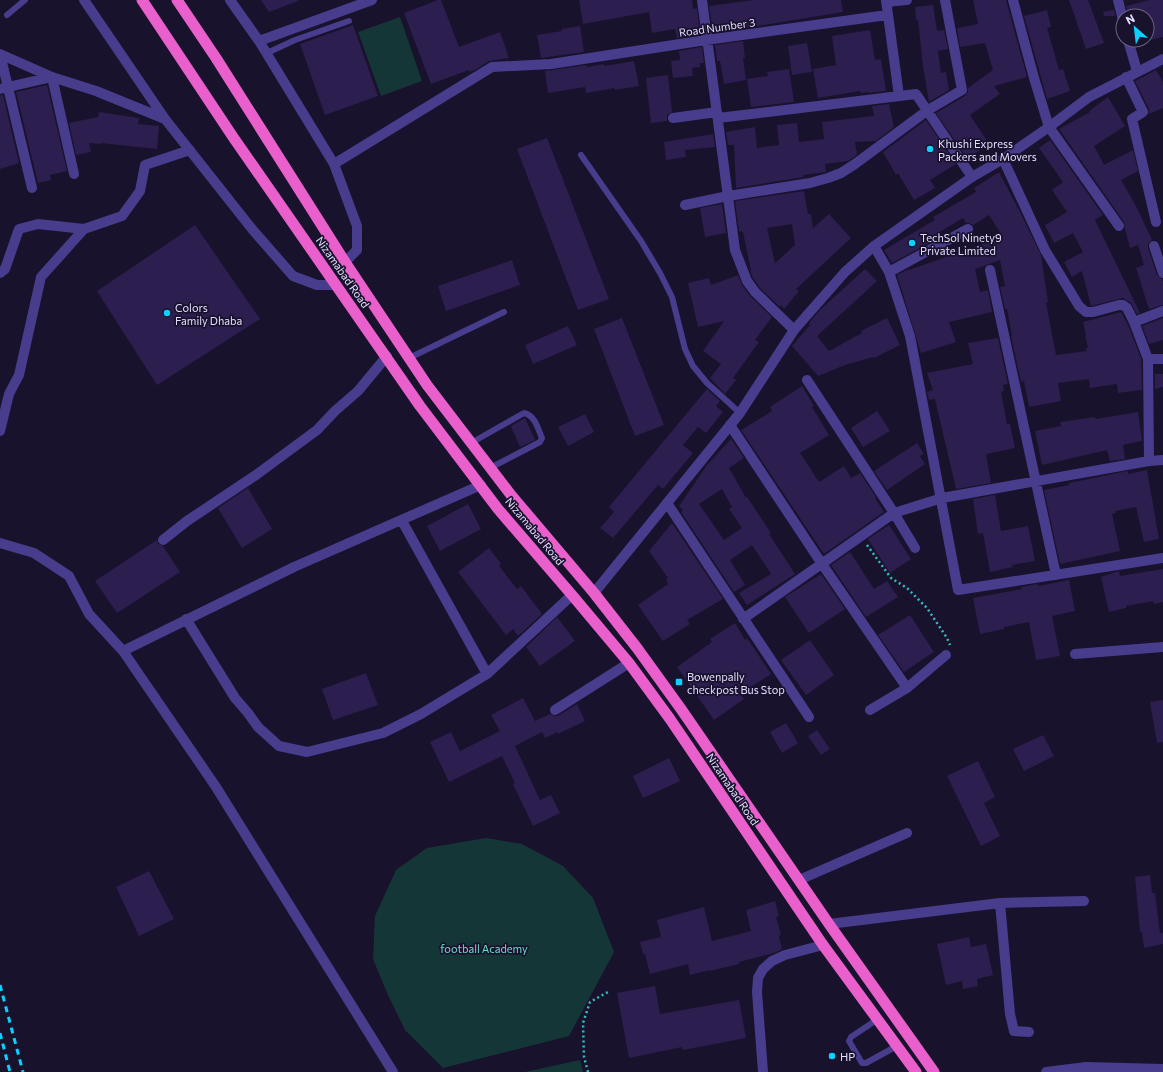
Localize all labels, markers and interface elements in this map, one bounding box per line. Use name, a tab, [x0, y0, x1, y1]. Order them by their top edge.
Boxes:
north arrow	[1115, 8, 1155, 48]
text: N	[1123, 11, 1137, 26]
street label: Road Number 3	[678, 15, 756, 39]
place label: Khushi Express Packers and Movers	[938, 137, 1037, 163]
marker: Khushi Express Packers and Movers	[925, 144, 935, 154]
place label: TechSol Ninety9 Private Limited	[920, 231, 1002, 257]
street label: Nizamabad Road	[314, 234, 372, 310]
marker: TechSol Ninety9 Private Limited	[907, 238, 917, 248]
place label: Colors Family Dhaba	[175, 301, 242, 327]
marker: Colors Family Dhaba	[162, 308, 172, 318]
street label: Nizamabad Road	[503, 495, 567, 567]
place label: Bowenpally checkpost Bus Stop	[687, 670, 785, 696]
marker: Bowenpally checkpost Bus Stop	[674, 677, 684, 687]
street label: Nizamabad Road	[704, 751, 762, 827]
park label: football Academy	[440, 942, 528, 955]
place label: HP	[840, 1050, 855, 1063]
marker: HP	[827, 1051, 837, 1061]

